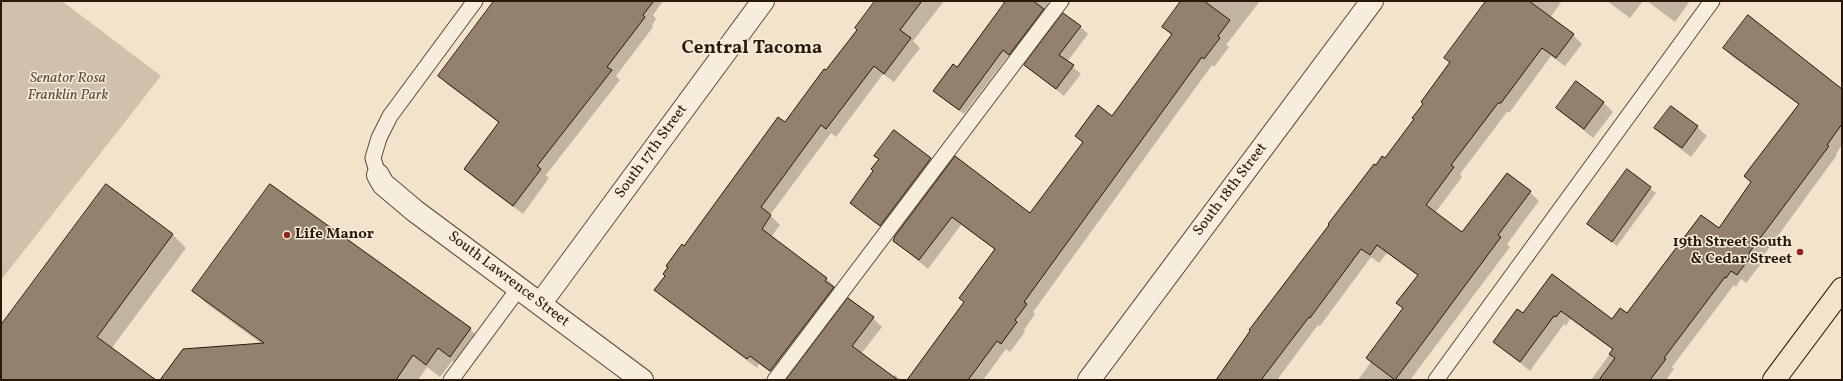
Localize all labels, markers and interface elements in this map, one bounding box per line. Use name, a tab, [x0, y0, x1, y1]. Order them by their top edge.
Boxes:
district label: Central Tacoma	[682, 39, 822, 61]
park label: Senator Rosa Franklin Park	[28, 70, 108, 105]
street label: South 17th Street	[612, 102, 692, 202]
street label: South 18th Street	[1190, 140, 1272, 240]
place label: Life Manor	[295, 226, 374, 244]
street label: South Lawrence Street	[444, 228, 572, 332]
marker: Life Manor	[282, 230, 292, 240]
place label: 19th Street South & Cedar Street	[1673, 234, 1792, 269]
marker: 19th Street South & Cedar Street	[1795, 247, 1805, 257]

